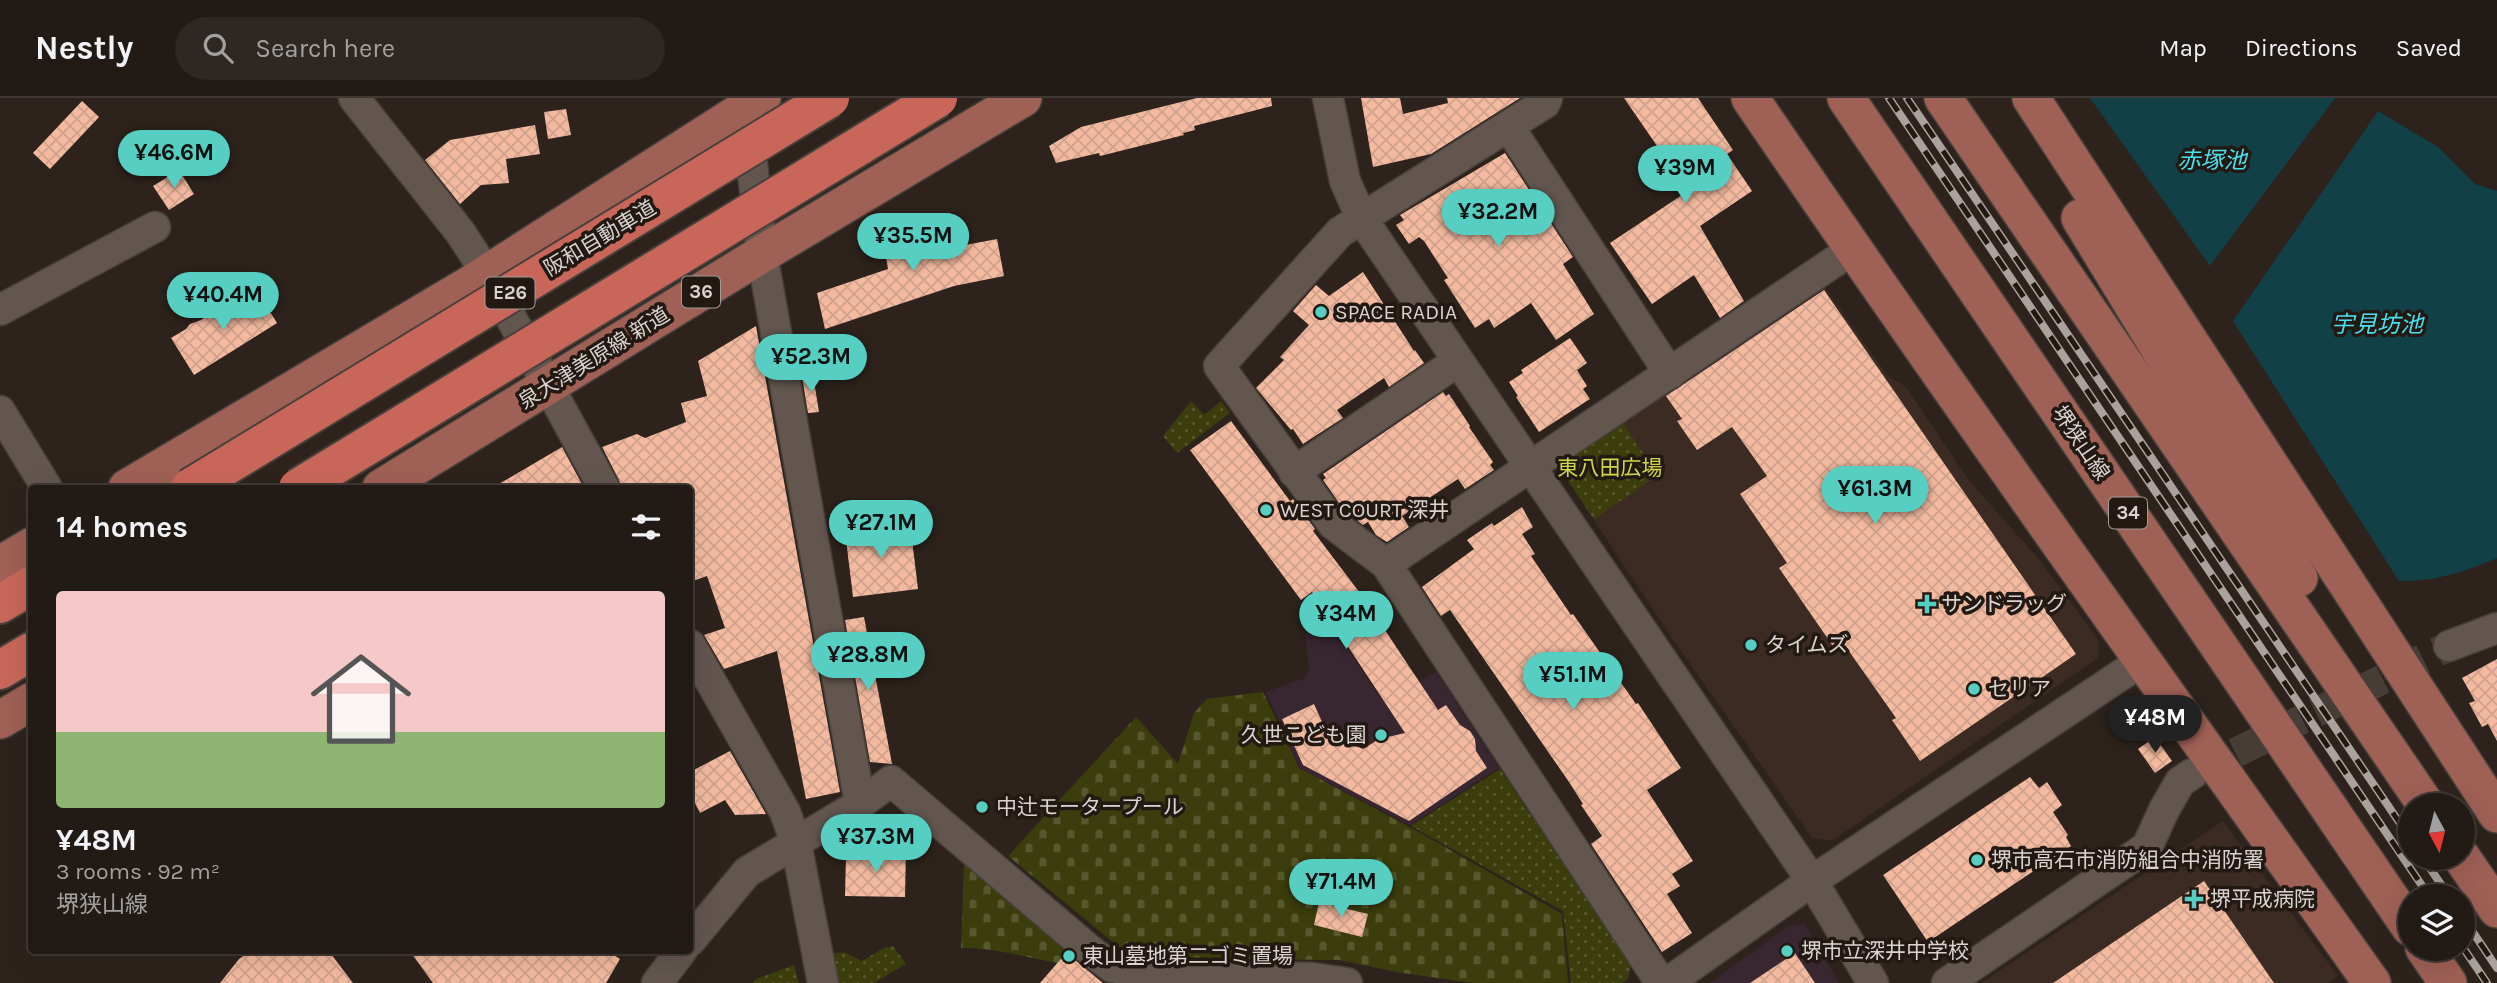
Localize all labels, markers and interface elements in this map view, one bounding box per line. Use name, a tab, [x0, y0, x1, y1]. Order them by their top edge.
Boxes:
search box	[175, 17, 665, 80]
text: Nestly	[35, 29, 133, 67]
icon: search	[199, 29, 237, 67]
text: Search here	[255, 33, 395, 64]
text: Map	[2159, 34, 2207, 62]
text: Directions	[2245, 34, 2358, 62]
text: Saved	[2396, 34, 2462, 62]
pin: ¥46.6M	[117, 130, 231, 190]
text: ¥46.6M	[134, 139, 214, 166]
pin: ¥39M	[1644, 146, 1726, 205]
water label: 赤塚池	[2178, 147, 2249, 174]
text: ¥39M	[1654, 154, 1716, 181]
pin: ¥32.2M	[1441, 190, 1555, 249]
street label: 阪和自動車道	[540, 195, 660, 281]
text: ¥32.2M	[1458, 198, 1538, 225]
pin: ¥35.5M	[856, 214, 970, 273]
text: ¥35.5M	[873, 222, 953, 249]
pin: ¥40.4M	[166, 272, 280, 332]
road number: 36	[682, 276, 720, 308]
road number: E26	[486, 278, 534, 308]
text: ¥40.4M	[183, 281, 263, 308]
place label: SPACE RADIA	[1335, 300, 1457, 324]
street label: 泉大津美原線 新道	[514, 302, 674, 414]
marker: SPACE RADIA	[1313, 304, 1329, 320]
water label: 宇見坊池	[2331, 311, 2425, 338]
pin: ¥52.3M	[754, 334, 868, 394]
text: ¥52.3M	[771, 343, 851, 370]
street label: 堺狭山線	[2048, 401, 2114, 485]
park label: 東八田広場	[1558, 456, 1663, 480]
pin: ¥61.3M	[1818, 466, 1932, 526]
text: ¥61.3M	[1837, 475, 1913, 502]
place label: WEST COURT 深井	[1280, 498, 1449, 522]
road number: 34	[2109, 498, 2147, 528]
pin: ¥27.1M	[824, 500, 938, 560]
marker: WEST COURT 深井	[1258, 502, 1274, 518]
icon: filters	[627, 508, 665, 546]
text: 14 homes	[56, 509, 188, 545]
text: ¥27.1M	[845, 509, 917, 536]
pin: ¥34M	[1305, 592, 1387, 651]
place label: サンドラッグ	[1941, 592, 2067, 616]
marker: サンドラッグ	[1919, 596, 1935, 612]
text: ¥34M	[1315, 600, 1377, 627]
pin: ¥28.8M	[811, 632, 925, 692]
place label: タイムズ	[1765, 633, 1849, 657]
icon: home	[298, 636, 424, 762]
marker: タイムズ	[1743, 637, 1759, 653]
text: ¥28.8M	[827, 641, 909, 668]
pin: ¥51.1M	[1516, 652, 1630, 712]
text: ¥51.1M	[1539, 661, 1607, 688]
place label: セリア	[1988, 677, 2051, 701]
marker: セリア	[1966, 681, 1982, 697]
pin: ¥48M	[2114, 696, 2196, 755]
text: ¥48M	[2124, 704, 2186, 731]
place label: 久世こども園	[1241, 723, 1367, 747]
marker: 久世こども園	[1373, 727, 1389, 743]
north arrow	[2398, 793, 2474, 870]
map controls	[2398, 793, 2475, 961]
place label: 中辻モータープール	[996, 795, 1184, 819]
marker: 中辻モータープール	[974, 799, 990, 815]
pin: ¥37.3M	[819, 814, 933, 874]
text: ¥48M	[56, 822, 137, 858]
text: ¥37.3M	[837, 823, 915, 850]
place label: 堺市高石市消防組合中消防署	[1991, 848, 2264, 872]
marker: 堺市高石市消防組合中消防署	[1969, 852, 1985, 868]
text: 3 rooms · 92 m²	[56, 858, 220, 885]
pin: ¥71.4M	[1284, 860, 1398, 919]
text: ¥71.4M	[1305, 868, 1377, 895]
button: layers	[2398, 884, 2475, 961]
place label: 堺平成病院	[2210, 887, 2315, 911]
marker: 堺平成病院	[2184, 889, 2204, 909]
text: 堺狭山線	[56, 891, 148, 918]
place label: 堺市立深井中学校	[1801, 939, 1969, 963]
marker: 堺市立深井中学校	[1779, 943, 1795, 959]
place label: 東山墓地第二ゴミ置場	[1083, 944, 1293, 968]
marker: 東山墓地第二ゴミ置場	[1061, 948, 1077, 964]

